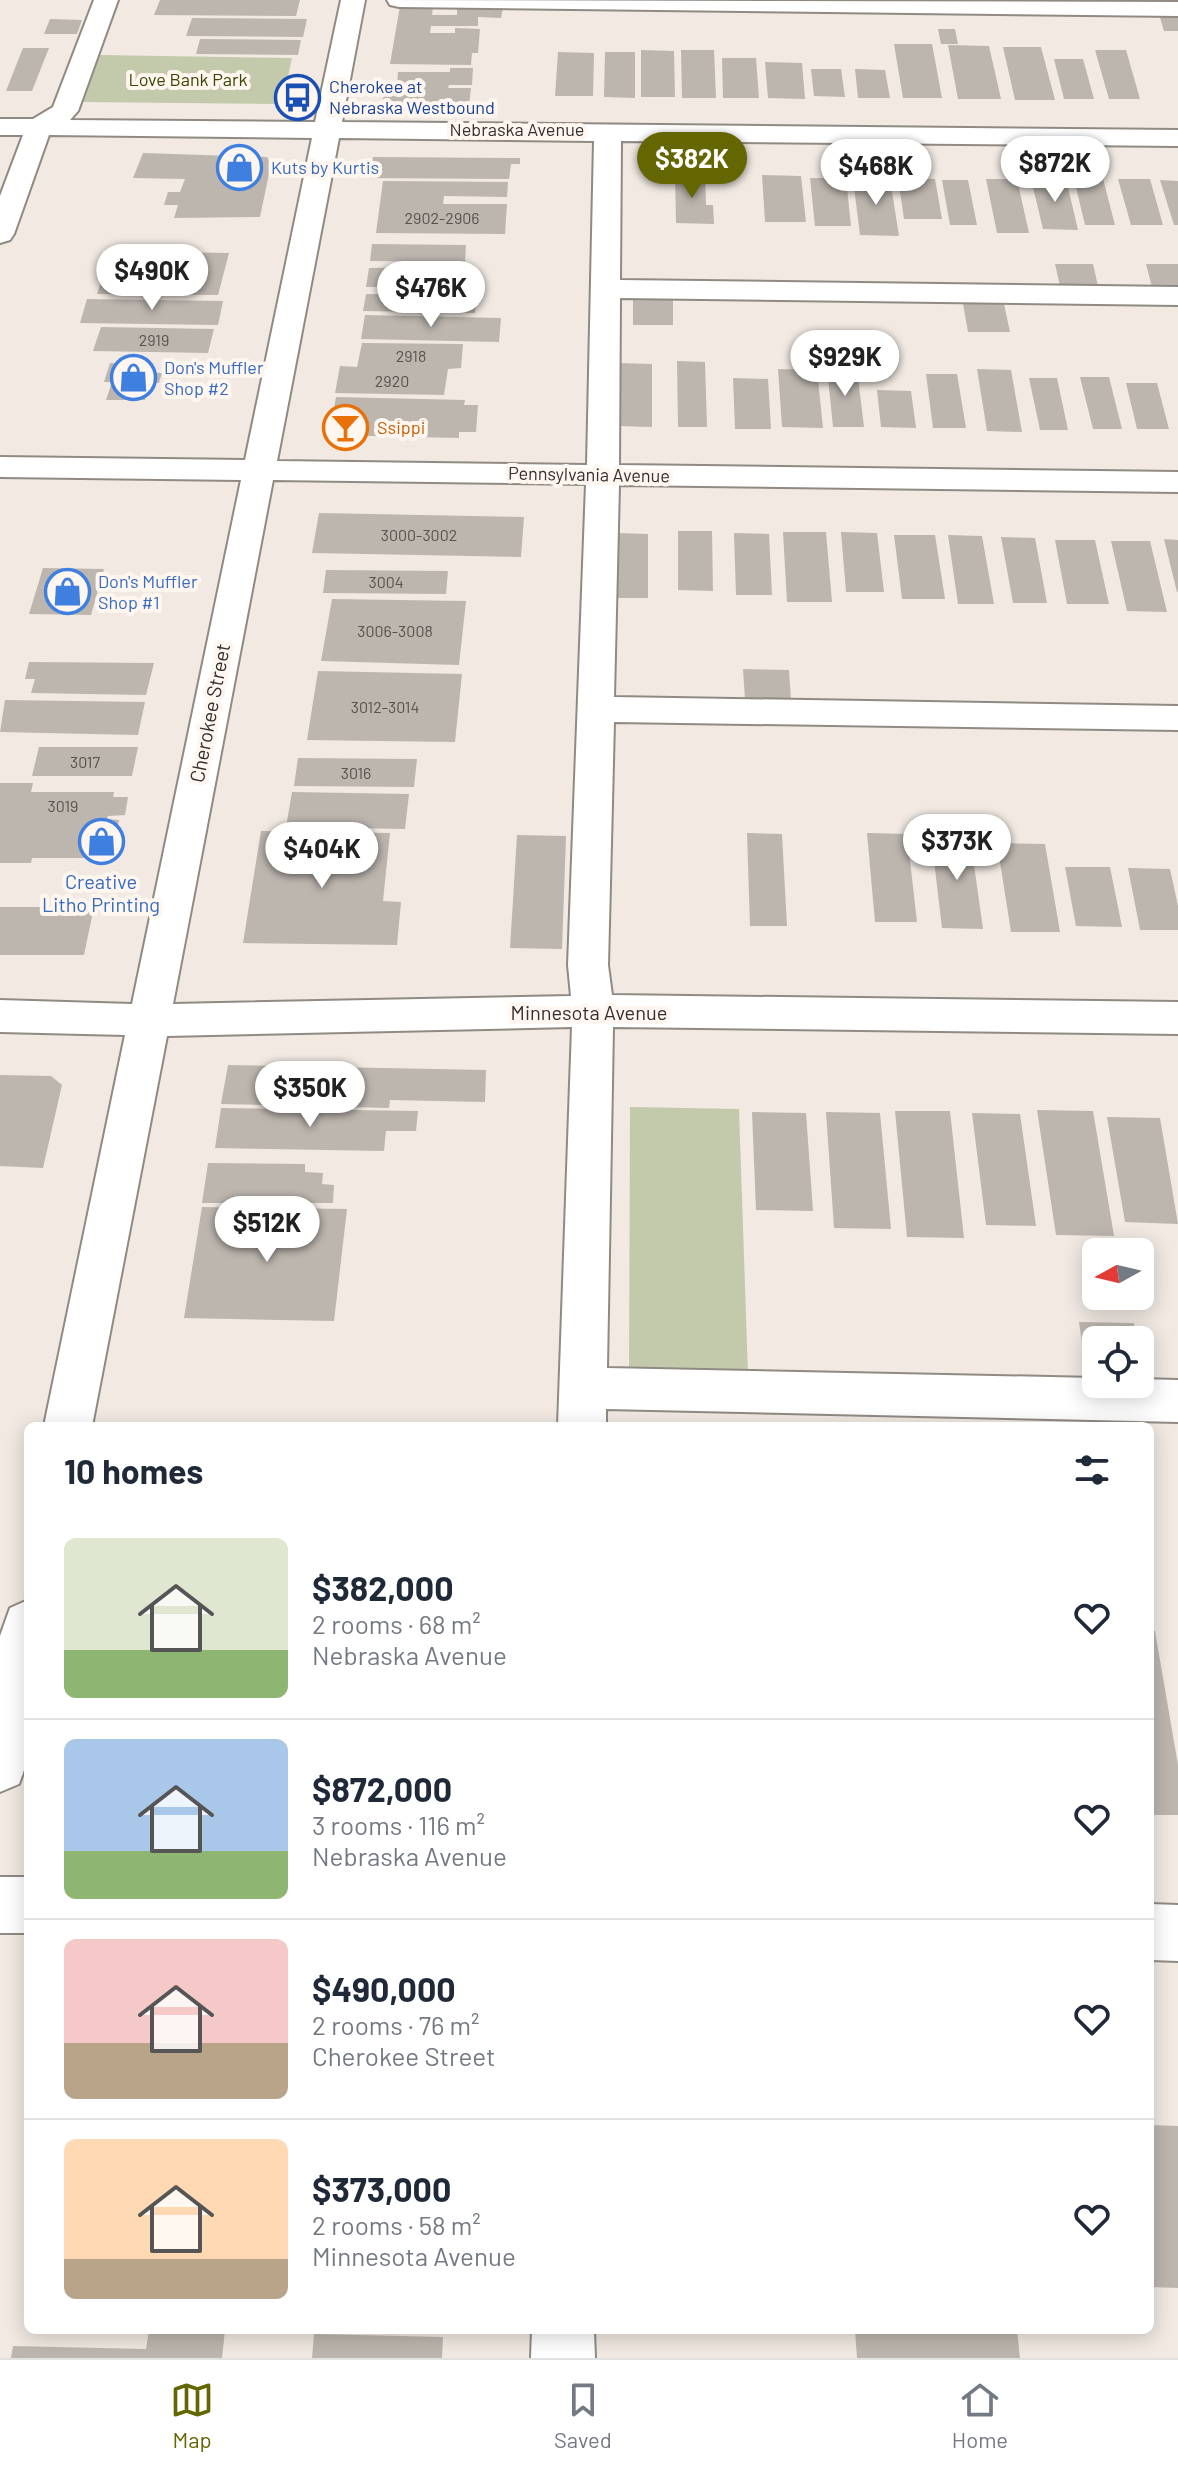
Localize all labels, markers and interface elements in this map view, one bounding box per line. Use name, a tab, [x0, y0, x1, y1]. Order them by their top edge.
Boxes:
park label: Love Bank Park	[128, 68, 248, 90]
bus stop icon: Cherokee at Nebraska Westbound	[274, 73, 322, 121]
place label: Cherokee at Nebraska Westbound	[329, 75, 495, 118]
street label: Nebraska Avenue	[450, 118, 584, 140]
pin: $382K	[636, 132, 748, 200]
pin: $872K	[999, 136, 1111, 204]
pin: $468K	[820, 139, 932, 207]
text: $382K	[655, 142, 729, 173]
shop icon: Kuts by Kurtis	[216, 144, 264, 192]
text: $872K	[1019, 146, 1091, 177]
text: $468K	[839, 149, 913, 180]
place label: Kuts by Kurtis	[271, 156, 379, 178]
house number: 2902-2906	[404, 208, 480, 227]
pin: $490K	[96, 244, 208, 312]
text: $490K	[114, 254, 190, 285]
pin: $476K	[375, 261, 487, 329]
text: $476K	[395, 271, 467, 302]
house number: 2919	[139, 330, 169, 349]
pin: $929K	[789, 330, 901, 398]
text: $929K	[808, 340, 882, 371]
house number: 2918	[396, 346, 426, 365]
shop icon: Don's Muffler Shop #2	[109, 354, 157, 402]
place label: Don's Muffler Shop #2	[164, 356, 264, 399]
house number: 2920	[375, 371, 409, 390]
bar icon: Ssippi	[322, 404, 370, 452]
place label: Ssippi	[377, 416, 425, 438]
street label: Pennsylvania Avenue	[508, 462, 670, 486]
house number: 3000-3002	[381, 525, 457, 544]
shop icon: Don's Muffler Shop #1	[43, 568, 91, 616]
place label: Don's Muffler Shop #1	[98, 570, 198, 613]
house number: 3004	[368, 572, 404, 591]
house number: 3006-3008	[357, 621, 433, 640]
street label: Cherokee Street	[184, 641, 234, 784]
house number: 3012-3014	[351, 697, 419, 716]
house number: 3017	[70, 752, 100, 771]
house number: 3016	[341, 763, 371, 782]
house number: 3019	[48, 796, 78, 815]
pin: $373K	[901, 814, 1013, 882]
shop icon: Creative Litho Printing	[77, 818, 125, 866]
pin: $404K	[266, 822, 378, 890]
text: $373K	[921, 824, 993, 855]
text: $404K	[283, 832, 361, 863]
place label: Creative Litho Printing	[42, 869, 160, 916]
street label: Minnesota Avenue	[511, 1000, 667, 1024]
pin: $350K	[254, 1061, 366, 1129]
text: $350K	[273, 1071, 347, 1102]
pin: $512K	[211, 1196, 323, 1264]
text: $512K	[233, 1206, 301, 1237]
north arrow	[1082, 1238, 1154, 1310]
map controls	[1082, 1238, 1154, 1398]
button: locate	[1082, 1326, 1154, 1398]
icon: filters	[1070, 1448, 1114, 1492]
text: 10 homes	[64, 1450, 203, 1491]
text: $382,000	[312, 1567, 454, 1608]
icon: home	[128, 1570, 224, 1666]
icon: heart	[1070, 1596, 1114, 1640]
text: 2 rooms · 68 m²	[312, 1608, 481, 1639]
text: Nebraska Avenue	[312, 1639, 507, 1670]
text: $872,000	[312, 1768, 452, 1809]
icon: home	[128, 1771, 224, 1867]
icon: heart	[1070, 1797, 1114, 1841]
text: 3 rooms · 116 m²	[312, 1809, 485, 1840]
text: Nebraska Avenue	[312, 1840, 507, 1871]
text: $490,000	[312, 1968, 456, 2009]
icon: home	[128, 1971, 224, 2067]
icon: heart	[1070, 1997, 1114, 2041]
text: 2 rooms · 76 m²	[312, 2009, 480, 2040]
text: Cherokee Street	[312, 2040, 495, 2071]
text: $373,000	[312, 2168, 451, 2209]
icon: home	[128, 2171, 224, 2267]
icon: heart	[1070, 2197, 1114, 2241]
text: 2 rooms · 58 m²	[312, 2209, 481, 2240]
text: Minnesota Avenue	[312, 2240, 516, 2271]
tab: Map	[170, 2378, 214, 2452]
tab: Saved	[554, 2378, 612, 2452]
tab: Home	[952, 2378, 1008, 2452]

